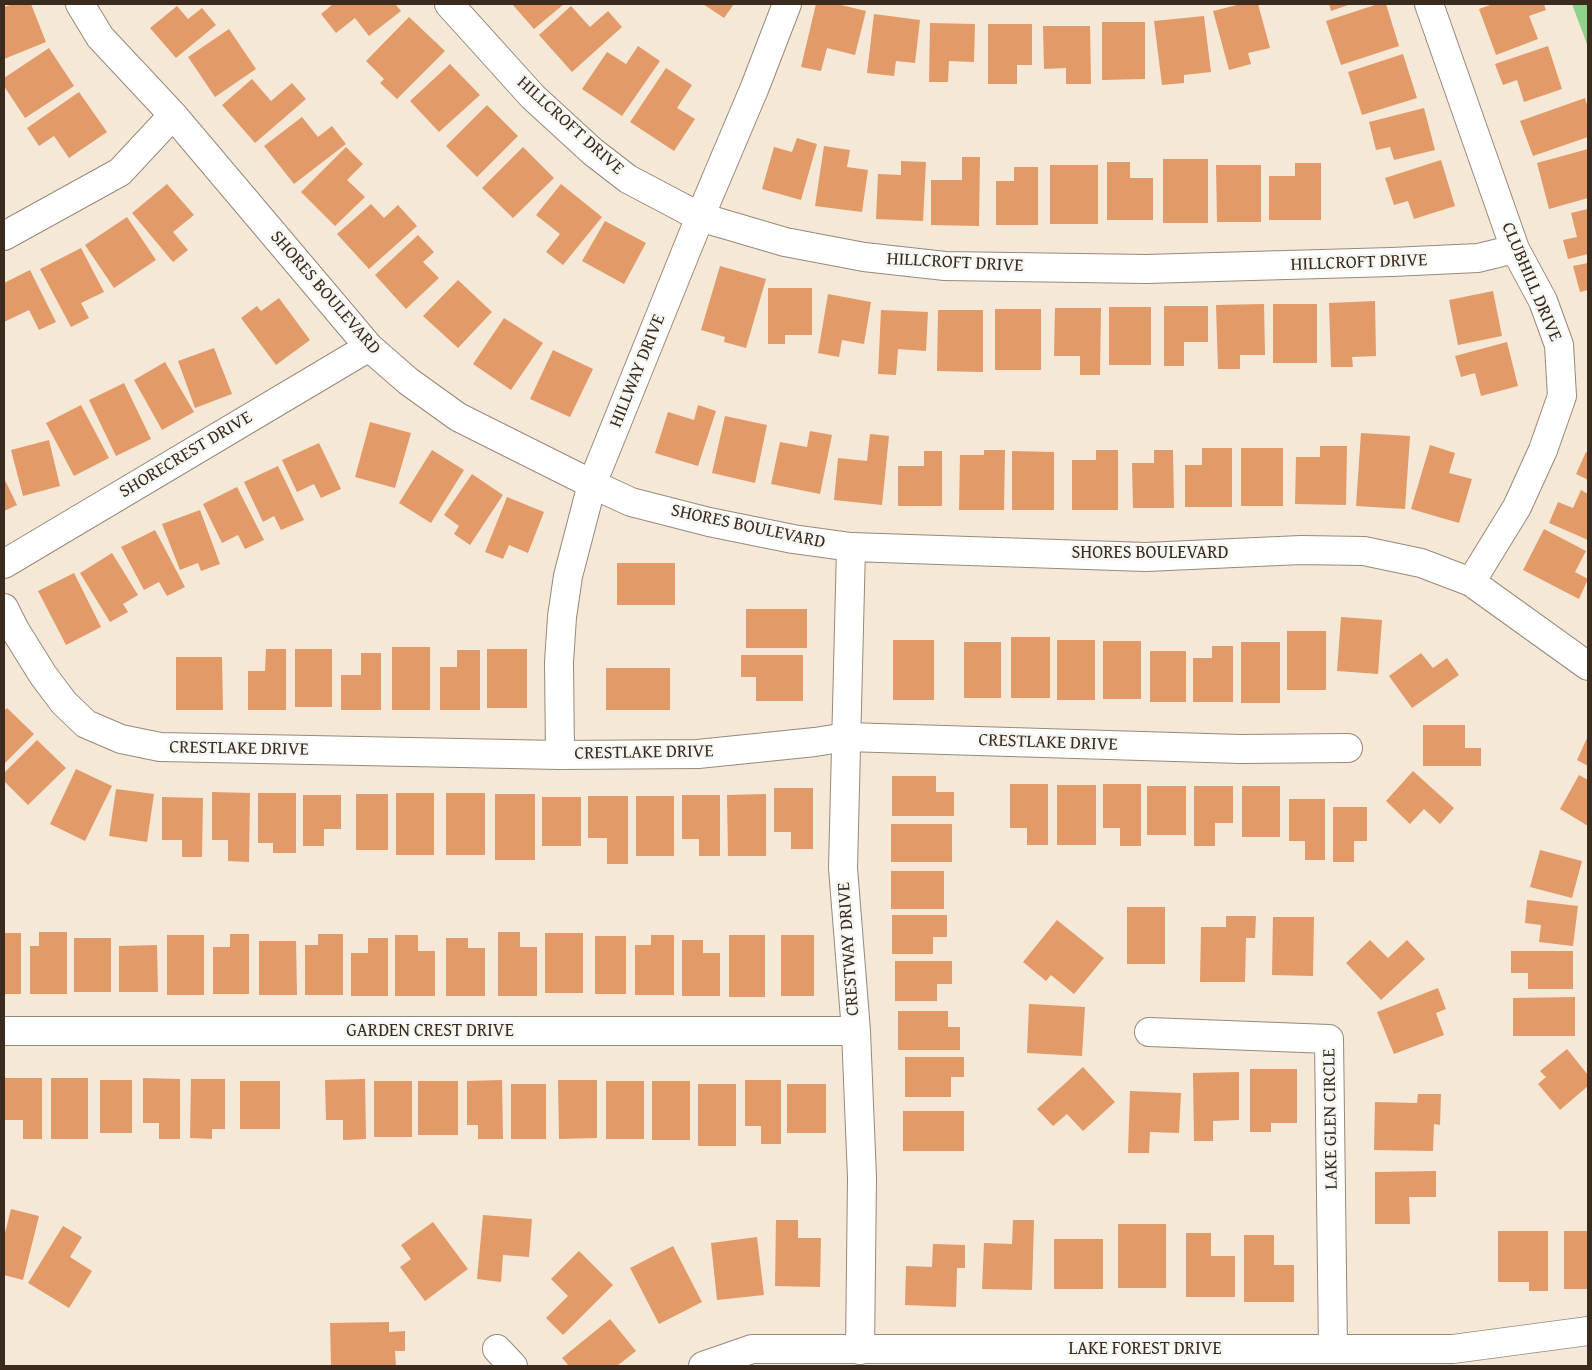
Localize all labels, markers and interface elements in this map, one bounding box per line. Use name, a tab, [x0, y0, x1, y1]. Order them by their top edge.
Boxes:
street label: HILLCROFT DRIVE	[512, 72, 628, 180]
street label: CLUBHILL DRIVE	[1496, 219, 1566, 345]
street label: SHORES BOULEVARD	[265, 227, 385, 359]
street label: HILLCROFT DRIVE	[886, 249, 1024, 277]
street label: HILLCROFT DRIVE	[1290, 250, 1428, 276]
street label: HILLWAY DRIVE	[605, 311, 671, 431]
street label: SHORECREST DRIVE	[116, 407, 256, 503]
street label: SHORES BOULEVARD	[669, 500, 827, 554]
street label: SHORES BOULEVARD	[1072, 542, 1228, 564]
street label: CRESTLAKE DRIVE	[978, 730, 1118, 756]
street label: CRESTLAKE DRIVE	[169, 737, 309, 761]
street label: CRESTLAKE DRIVE	[574, 741, 714, 765]
street label: CRESTWAY DRIVE	[834, 881, 864, 1017]
street label: GARDEN CREST DRIVE	[346, 1020, 514, 1042]
street label: LAKE GLEN CIRCLE	[1319, 1048, 1343, 1190]
street label: LAKE FOREST DRIVE	[1068, 1338, 1222, 1360]

